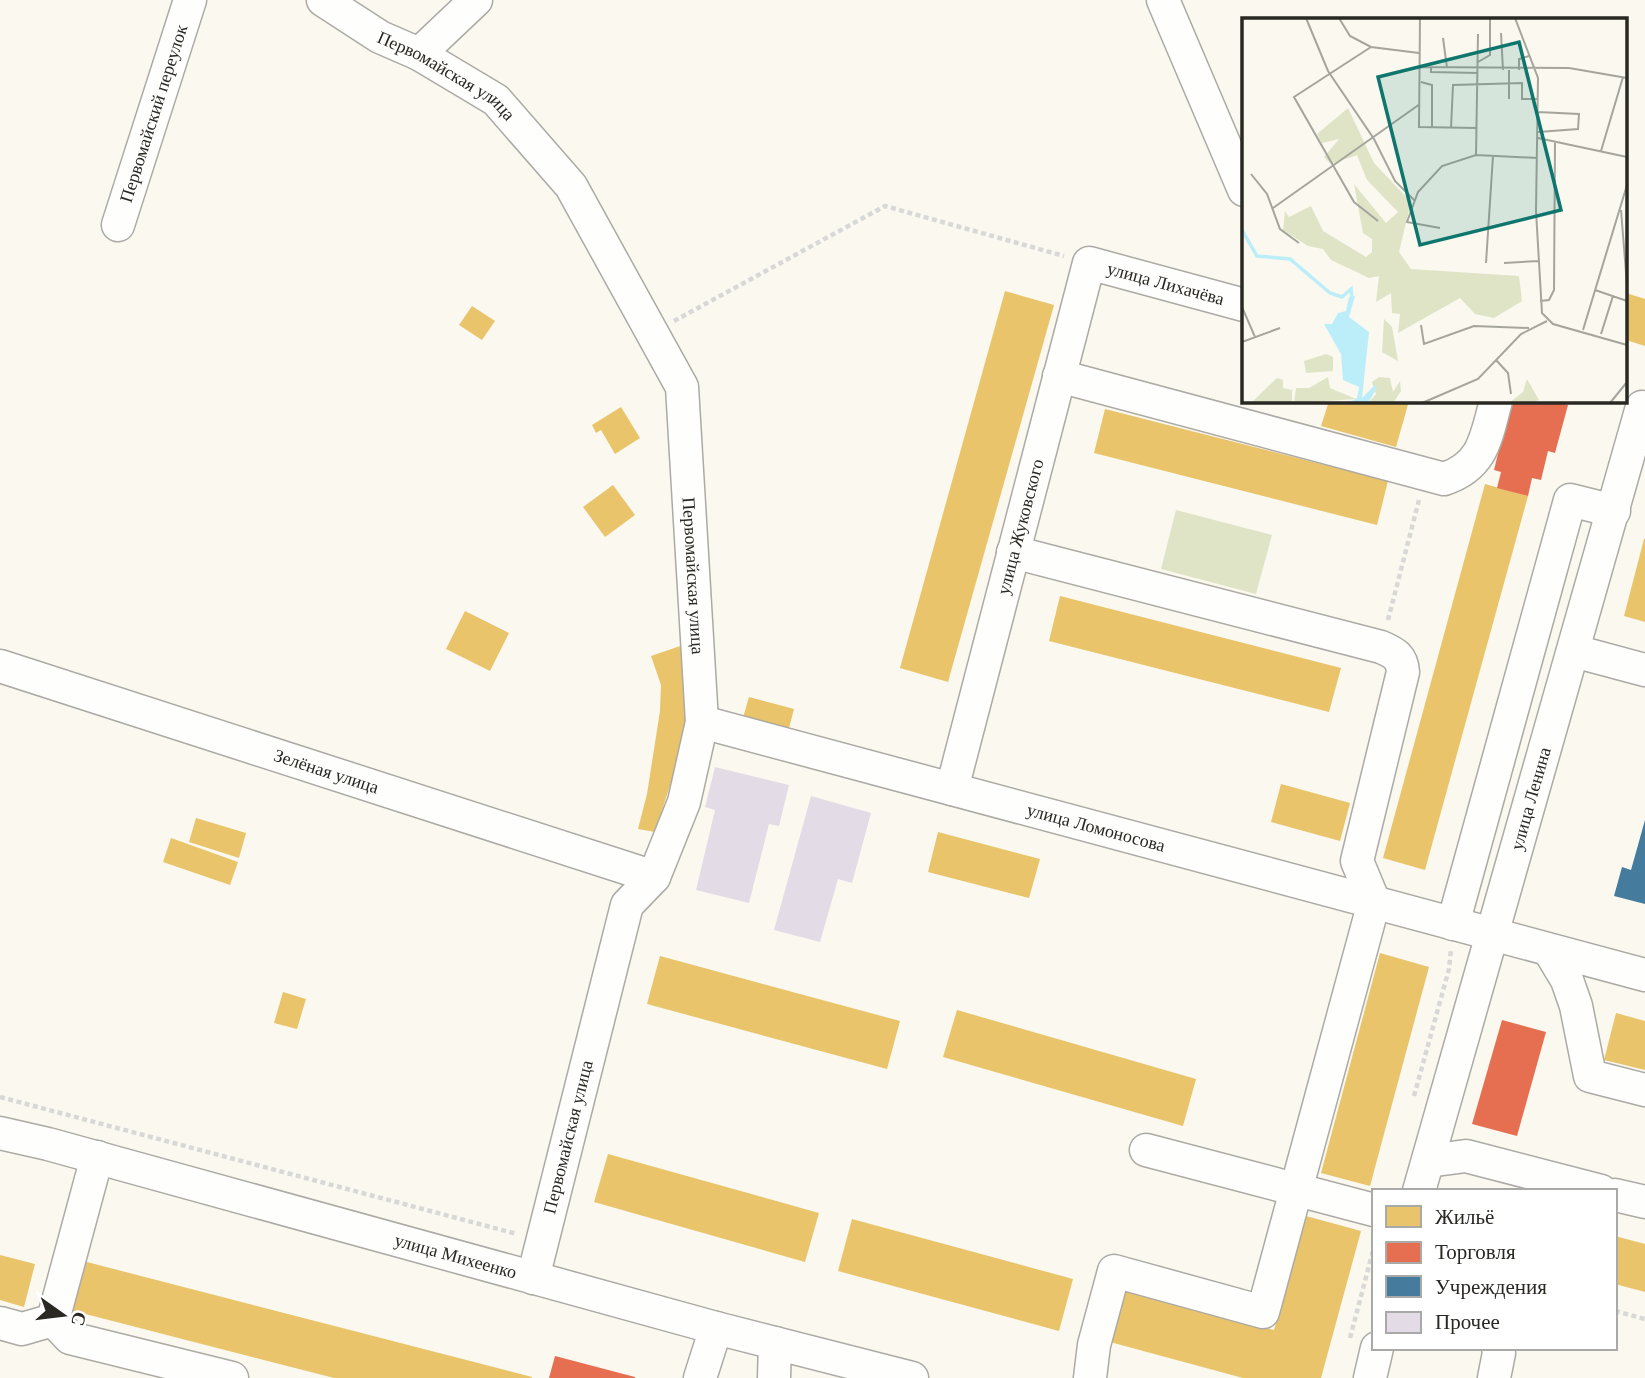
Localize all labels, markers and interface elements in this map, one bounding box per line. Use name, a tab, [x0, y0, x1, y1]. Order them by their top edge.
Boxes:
inset map	[1242, 18, 1628, 402]
street label: Первомайский переулок	[116, 22, 192, 205]
street label: Первомайская улица	[374, 27, 519, 124]
street label: улица Лихачёва	[1105, 258, 1226, 309]
street label: улица Жуковского	[993, 457, 1048, 597]
street label: Первомайская улица	[679, 496, 708, 655]
street label: Зелёная улица	[272, 745, 381, 798]
street label: улица Ленина	[1507, 745, 1555, 852]
street label: улица Ломоносова	[1025, 800, 1167, 856]
street label: Первомайская улица	[539, 1058, 597, 1216]
legend	[1372, 1189, 1617, 1350]
text: Жильё	[1435, 1205, 1494, 1229]
street label: улица Михеенко	[392, 1230, 519, 1283]
text: Торговля	[1435, 1240, 1516, 1264]
text: Учреждения	[1435, 1275, 1547, 1299]
north arrow	[28, 1280, 98, 1350]
text: С	[67, 1310, 91, 1328]
text: Прочее	[1435, 1310, 1500, 1334]

